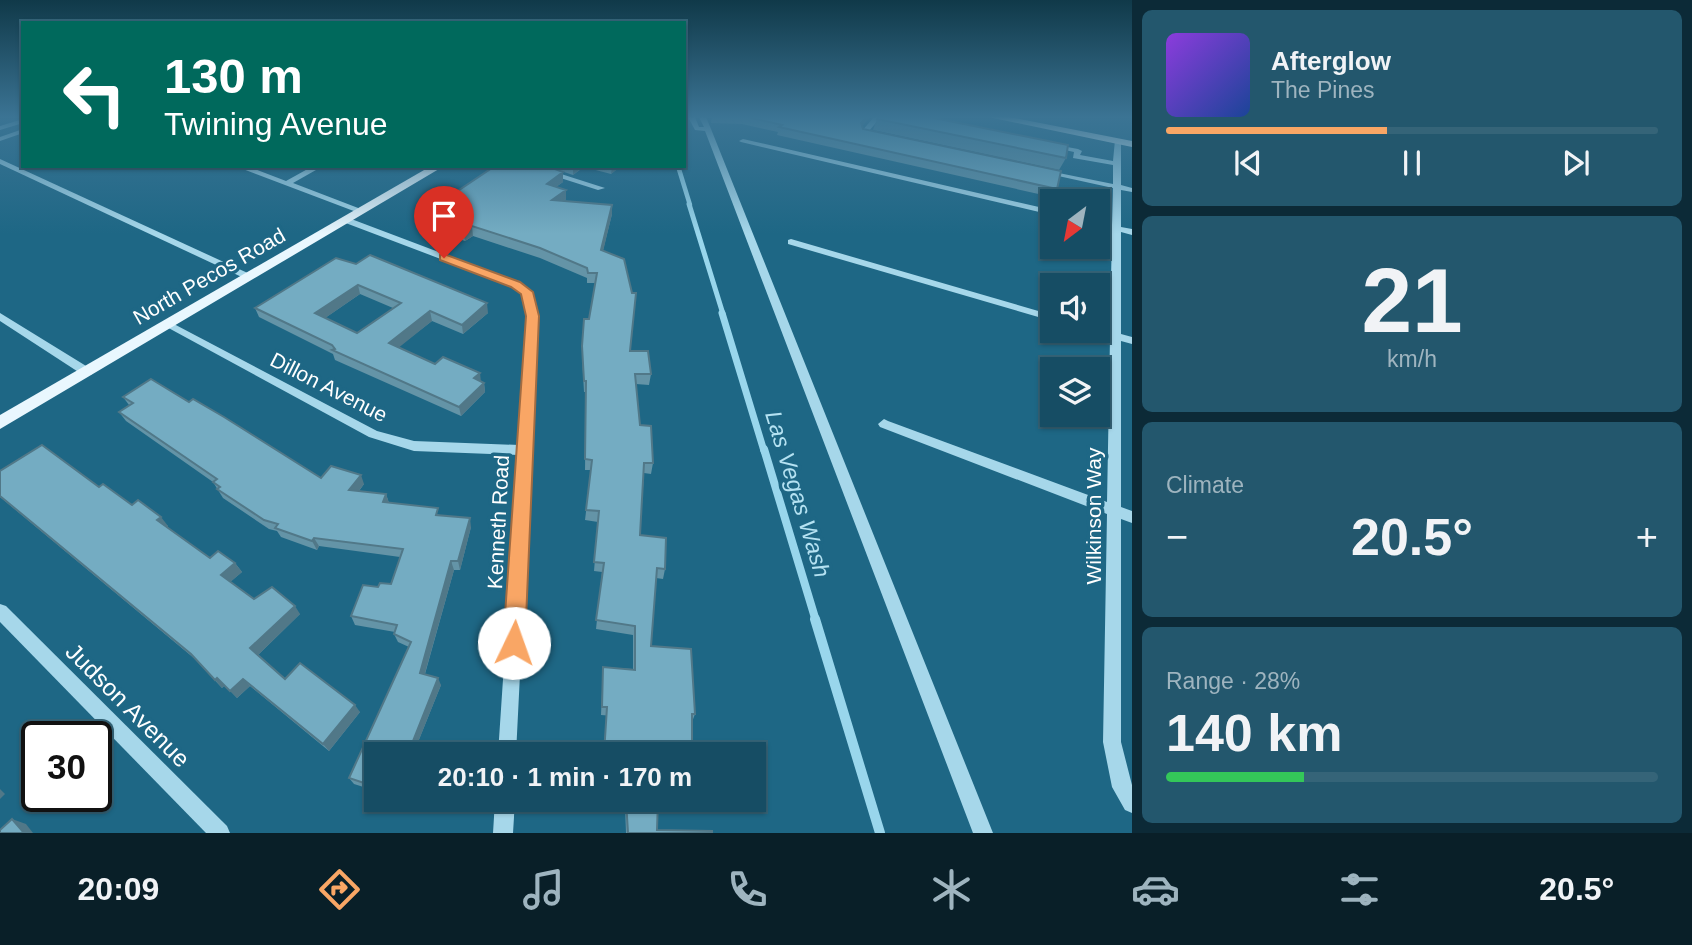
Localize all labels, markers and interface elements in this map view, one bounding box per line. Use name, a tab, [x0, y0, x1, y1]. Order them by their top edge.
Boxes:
text: Afterglow	[1271, 46, 1391, 76]
icon: left	[49, 49, 140, 140]
text: 130 m	[164, 49, 303, 103]
text: The Pines	[1271, 77, 1375, 103]
text: Twining Avenue	[164, 106, 388, 142]
icon: previous	[1229, 144, 1267, 182]
icon: pause	[1393, 144, 1431, 182]
icon: next	[1557, 144, 1595, 182]
pin	[414, 186, 474, 258]
north arrow	[1040, 189, 1110, 259]
map controls	[1040, 189, 1110, 427]
icon: arrive	[425, 197, 463, 235]
street label: North Pecos Road	[129, 223, 289, 329]
text: 21	[1361, 250, 1463, 351]
button: sound	[1040, 273, 1110, 343]
text: km/h	[1387, 346, 1437, 372]
street label: Dillon Avenue	[267, 348, 391, 426]
button: layers	[1040, 357, 1110, 427]
water label: Las Vegas Wash	[760, 408, 836, 580]
street label: Wilkinson Way	[1082, 447, 1105, 584]
street label: Kenneth Road	[483, 454, 513, 590]
text: Climate	[1166, 472, 1244, 498]
text: 20.5°	[1351, 508, 1473, 566]
text: −	[1166, 516, 1188, 558]
text: +	[1636, 516, 1658, 558]
position arrow	[477, 606, 551, 680]
street label: Judson Avenue	[61, 638, 195, 772]
text: Range · 28%	[1166, 668, 1300, 694]
text: 140 km	[1166, 704, 1342, 762]
speed limit sign: 30	[21, 721, 112, 812]
text: 20:10 · 1 min · 170 m	[438, 762, 692, 792]
icon: directions	[315, 865, 364, 914]
icon: music	[519, 865, 568, 914]
icon: phone	[723, 865, 772, 914]
icon: climate	[927, 865, 976, 914]
icon: car	[1131, 865, 1180, 914]
icon: filters	[1335, 865, 1384, 914]
text: 20:09	[78, 871, 159, 907]
text: 20.5°	[1539, 871, 1614, 907]

